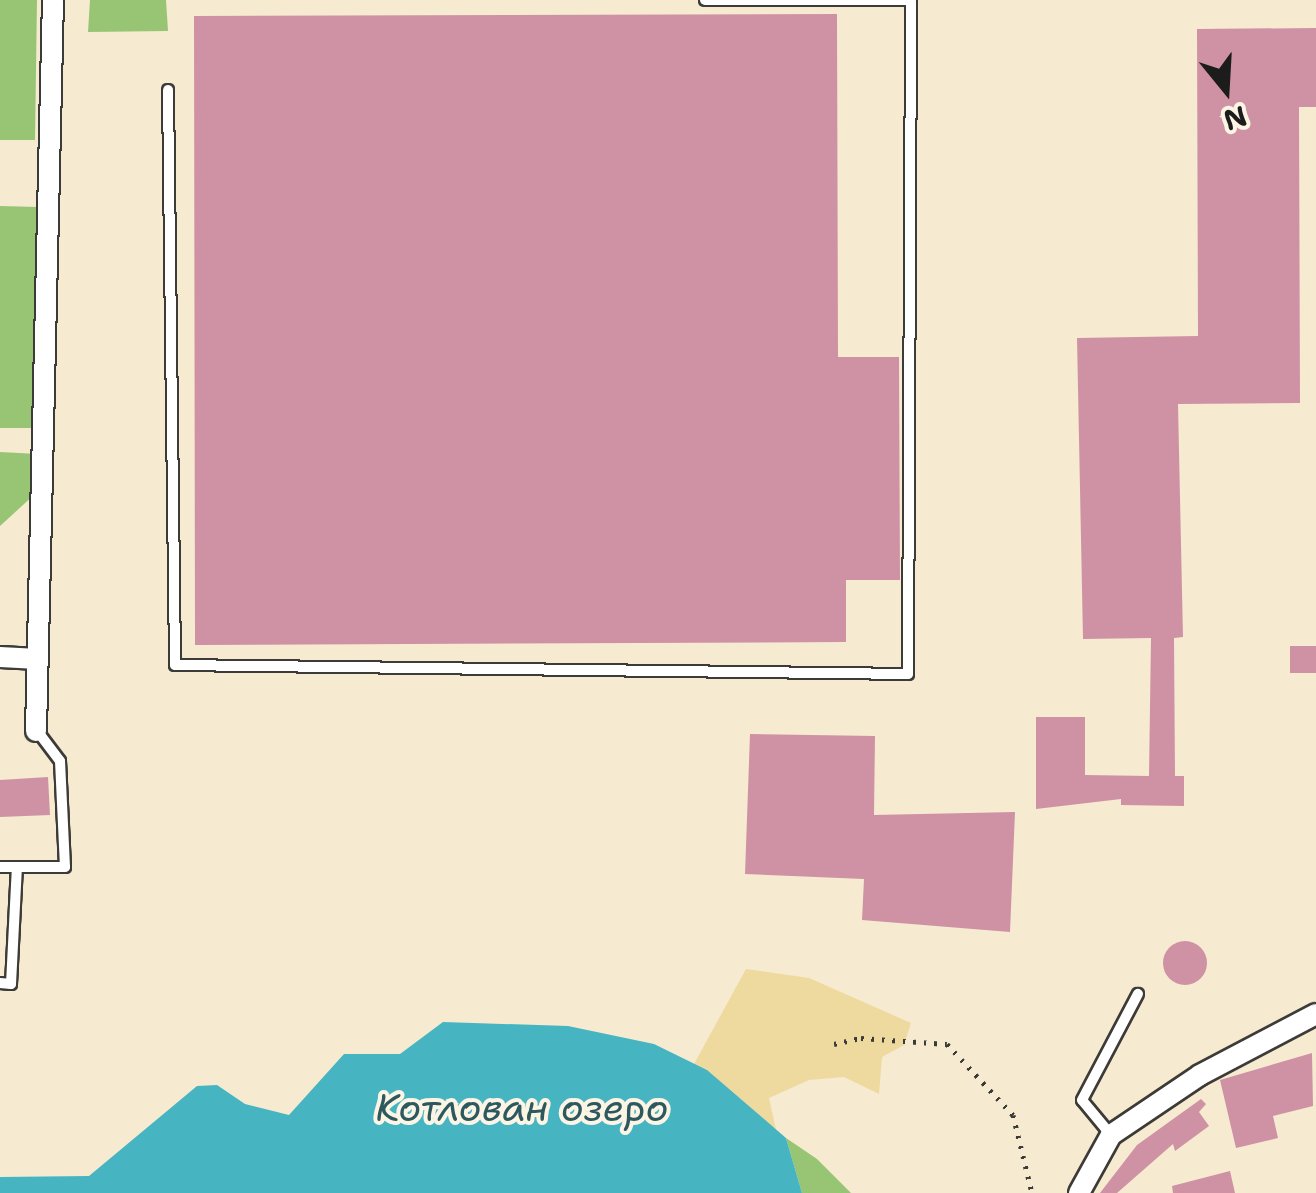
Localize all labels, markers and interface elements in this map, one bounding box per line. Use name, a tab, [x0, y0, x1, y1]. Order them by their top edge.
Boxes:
north arrow	[1176, 40, 1276, 140]
text: N	[1219, 97, 1252, 140]
water label: Котлован озеро	[375, 1085, 669, 1131]

